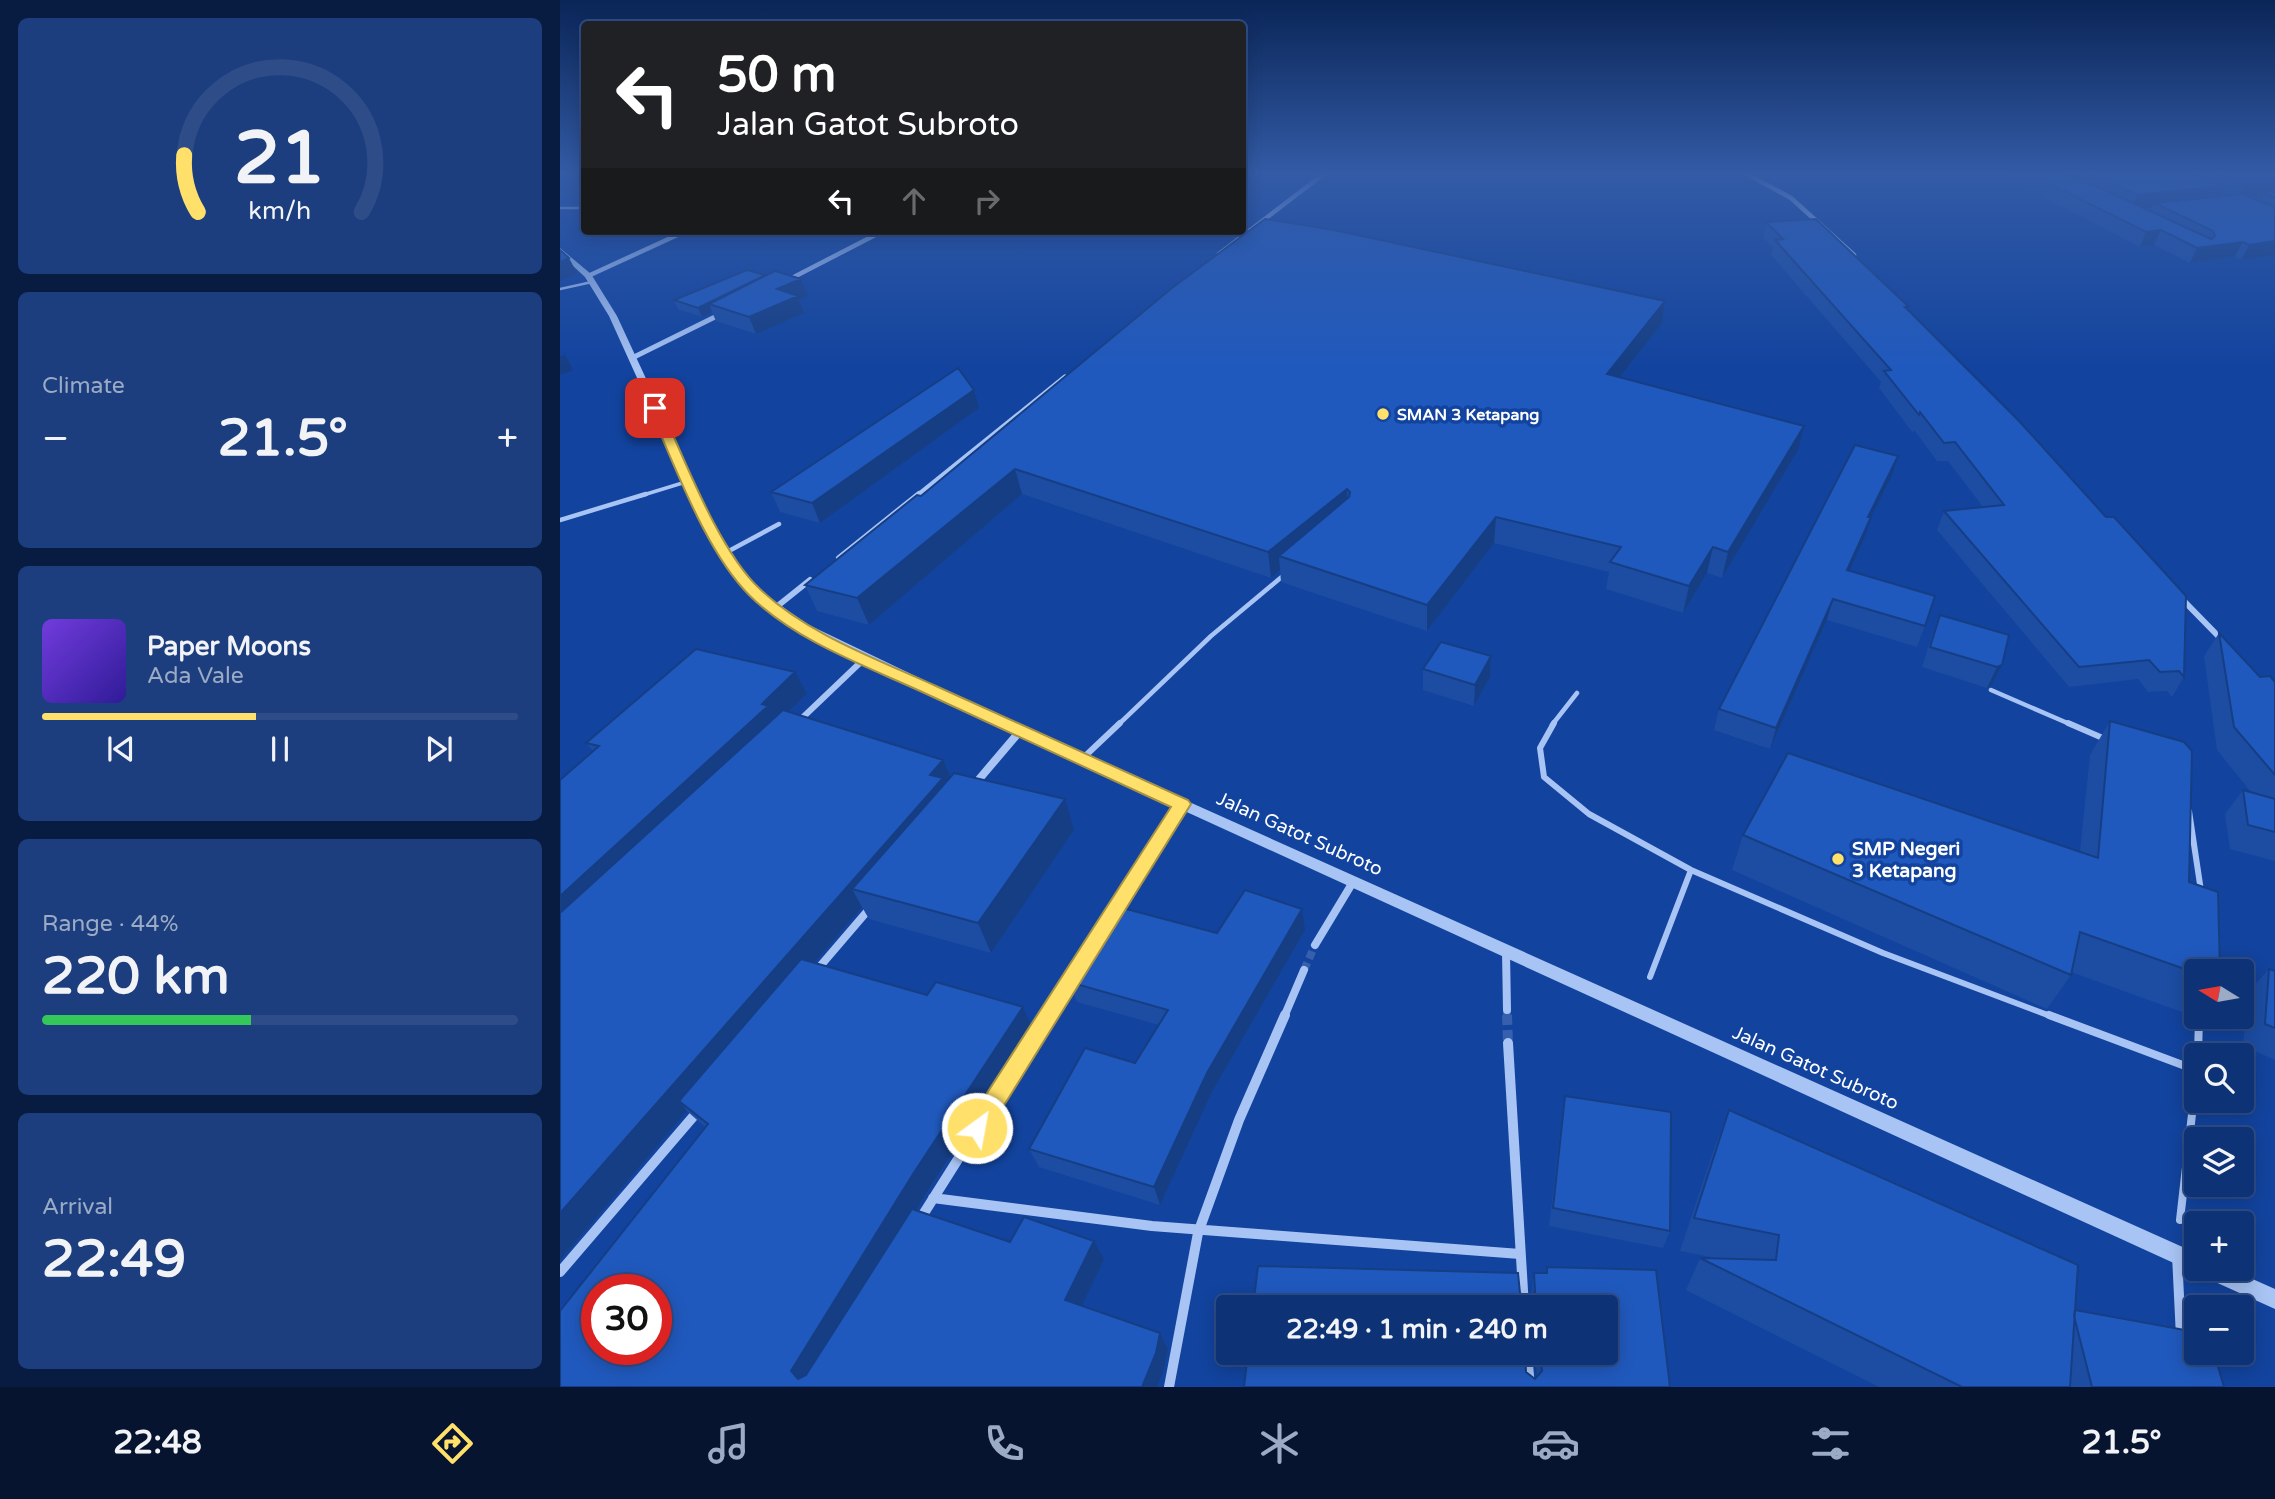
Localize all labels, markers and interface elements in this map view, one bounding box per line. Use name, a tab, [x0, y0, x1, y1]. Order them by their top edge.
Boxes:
text: 50 m	[717, 46, 836, 105]
icon: left	[602, 49, 693, 140]
text: Jalan Gatot Subroto	[717, 106, 1019, 144]
text: 21	[234, 115, 326, 203]
icon: left	[822, 182, 860, 220]
icon: ahead	[895, 182, 933, 220]
icon: right	[968, 182, 1006, 220]
text: km/h	[249, 196, 311, 226]
text: Climate	[42, 372, 125, 400]
pin	[625, 378, 685, 438]
icon: arrive	[636, 389, 674, 427]
place label: SMAN 3 Ketapang	[1397, 405, 1539, 425]
marker: SMAN 3 Ketapang	[1375, 406, 1391, 422]
text: 21.5°	[218, 407, 348, 470]
text: −	[42, 416, 69, 462]
text: +	[497, 416, 518, 462]
text: Paper Moons	[147, 631, 311, 662]
text: Ada Vale	[147, 662, 244, 690]
icon: previous	[102, 730, 140, 768]
icon: pause	[261, 730, 299, 768]
icon: next	[420, 730, 458, 768]
street label: Jalan Gatot Subroto	[1213, 787, 1386, 880]
place label: SMP Negeri 3 Ketapang	[1852, 838, 1960, 883]
marker: SMP Negeri 3 Ketapang	[1830, 851, 1846, 867]
text: Range · 44%	[42, 910, 178, 938]
text: 220 km	[42, 945, 230, 1008]
north arrow	[2184, 959, 2254, 1029]
map controls	[2184, 959, 2254, 1365]
street label: Jalan Gatot Subroto	[1729, 1021, 1902, 1114]
button: search	[2184, 1043, 2254, 1113]
position arrow	[940, 1091, 1014, 1165]
button: layers	[2184, 1127, 2254, 1197]
text: Arrival	[42, 1193, 113, 1221]
button: +	[2184, 1211, 2254, 1281]
text: 22:49	[42, 1228, 186, 1291]
speed limit sign: 30	[581, 1274, 672, 1365]
button: −	[2184, 1295, 2254, 1365]
text: 22:49 · 1 min · 240 m	[1286, 1314, 1548, 1345]
icon: directions	[428, 1419, 477, 1468]
icon: music	[704, 1419, 753, 1468]
icon: phone	[980, 1419, 1029, 1468]
icon: climate	[1255, 1419, 1304, 1468]
icon: car	[1531, 1419, 1580, 1468]
icon: filters	[1806, 1419, 1855, 1468]
text: 22:48	[113, 1424, 202, 1462]
text: 21.5°	[2082, 1424, 2162, 1462]

